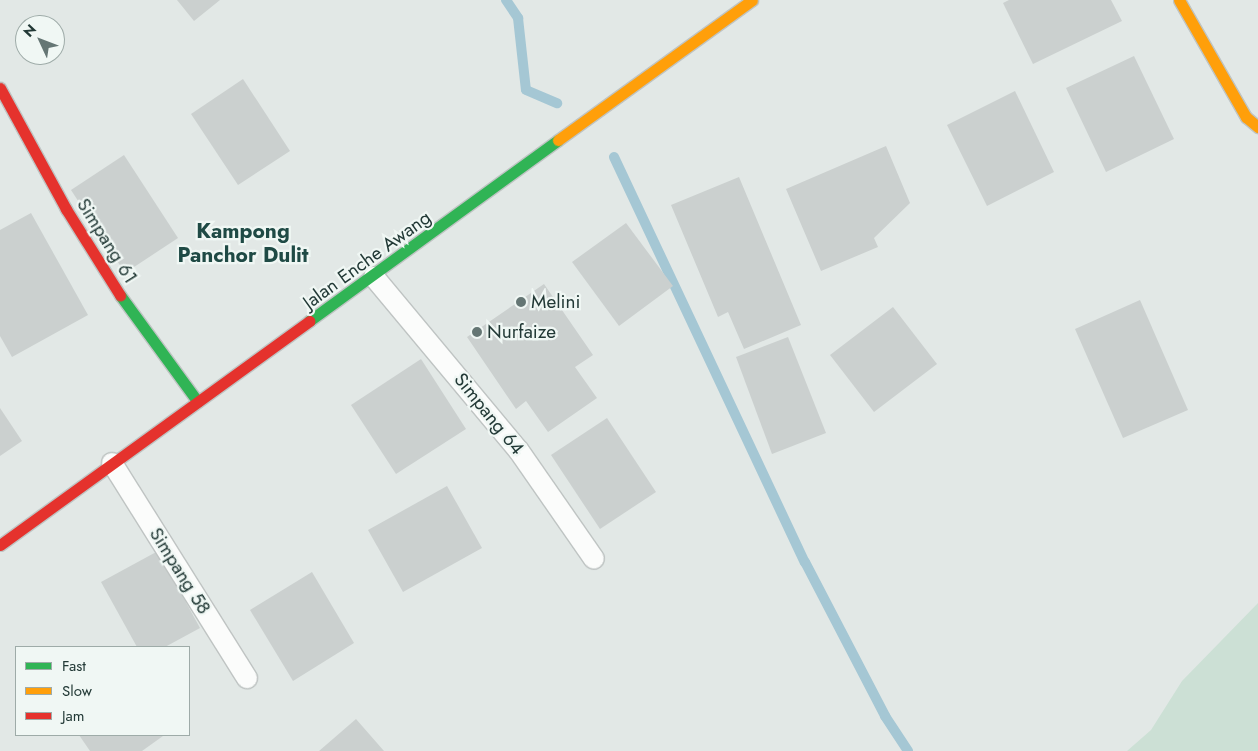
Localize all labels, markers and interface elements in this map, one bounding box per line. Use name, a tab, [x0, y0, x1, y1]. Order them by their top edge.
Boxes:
north arrow	[15, 15, 65, 65]
text: N	[19, 20, 41, 41]
street label: Simpang 61	[72, 194, 142, 288]
street label: Jalan Enche Awang	[299, 206, 435, 314]
district label: Kampong Panchor Dulit	[177, 218, 309, 268]
place label: Melini	[531, 291, 580, 313]
marker: Melini	[515, 296, 527, 308]
place label: Nurfaize	[487, 321, 556, 343]
marker: Nurfaize	[471, 326, 483, 338]
street label: Simpang 64	[449, 368, 529, 460]
street label: Simpang 58	[144, 524, 216, 618]
legend	[15, 646, 190, 736]
text: Fast	[62, 655, 86, 677]
text: Slow	[62, 680, 92, 702]
text: Jam	[62, 705, 85, 727]

